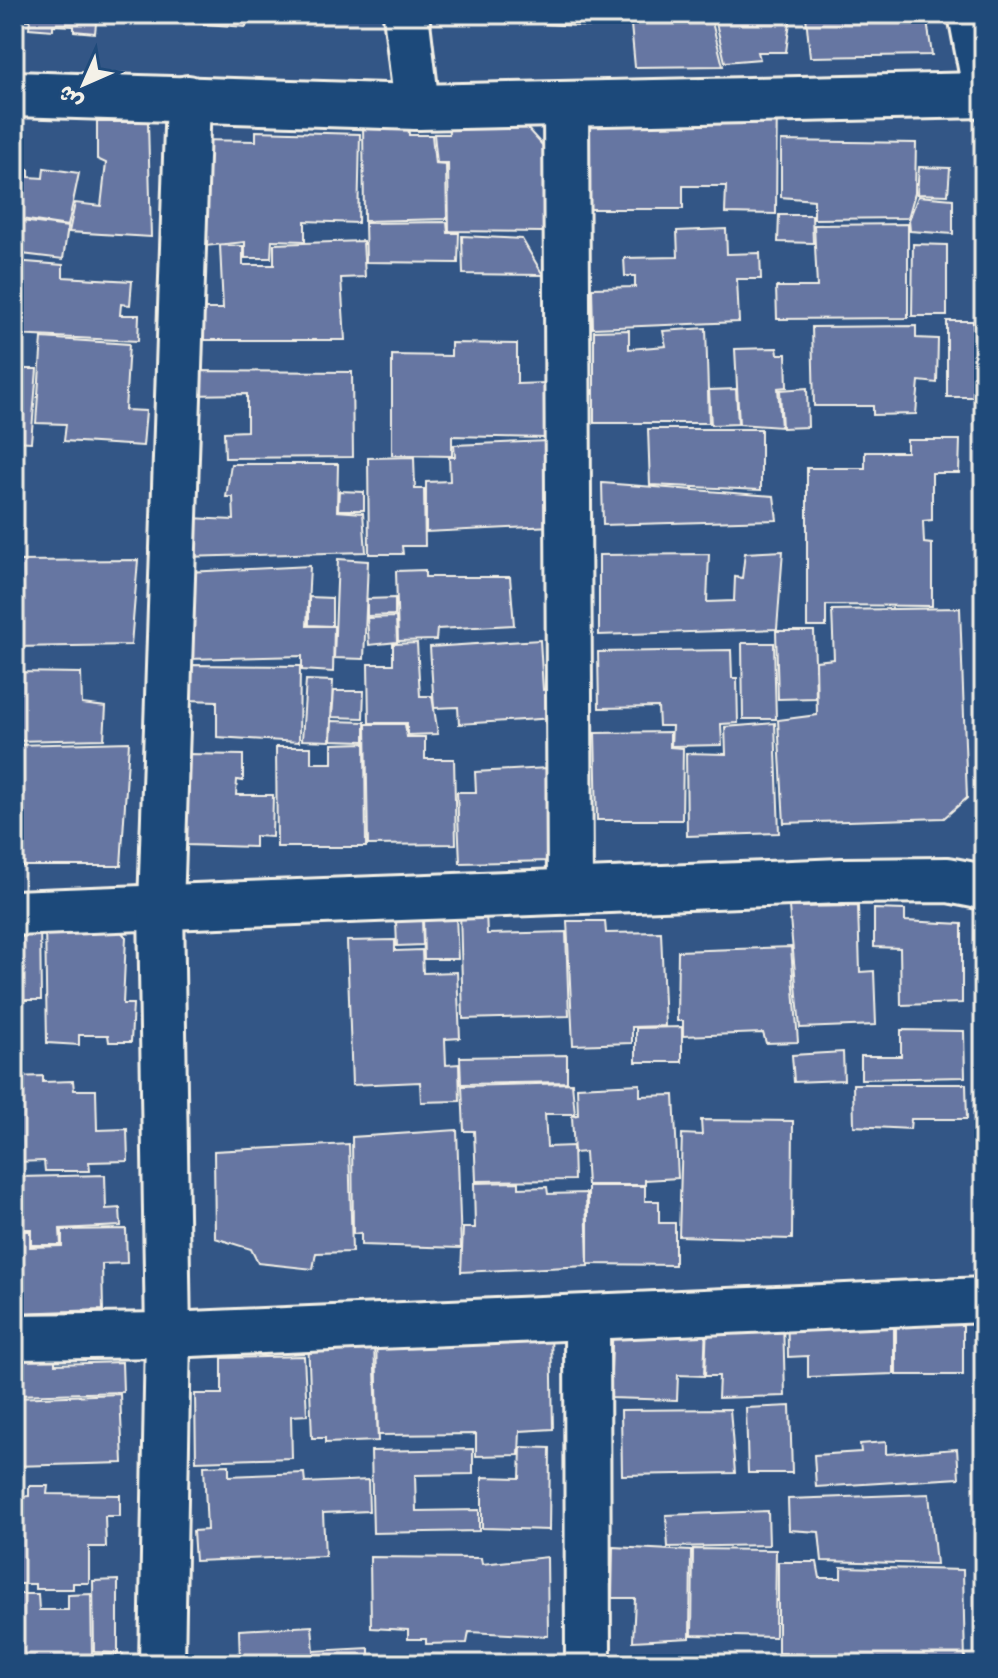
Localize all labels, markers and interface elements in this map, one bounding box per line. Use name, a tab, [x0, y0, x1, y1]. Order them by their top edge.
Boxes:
north arrow	[44, 44, 124, 124]
text: ش	[52, 79, 89, 116]

